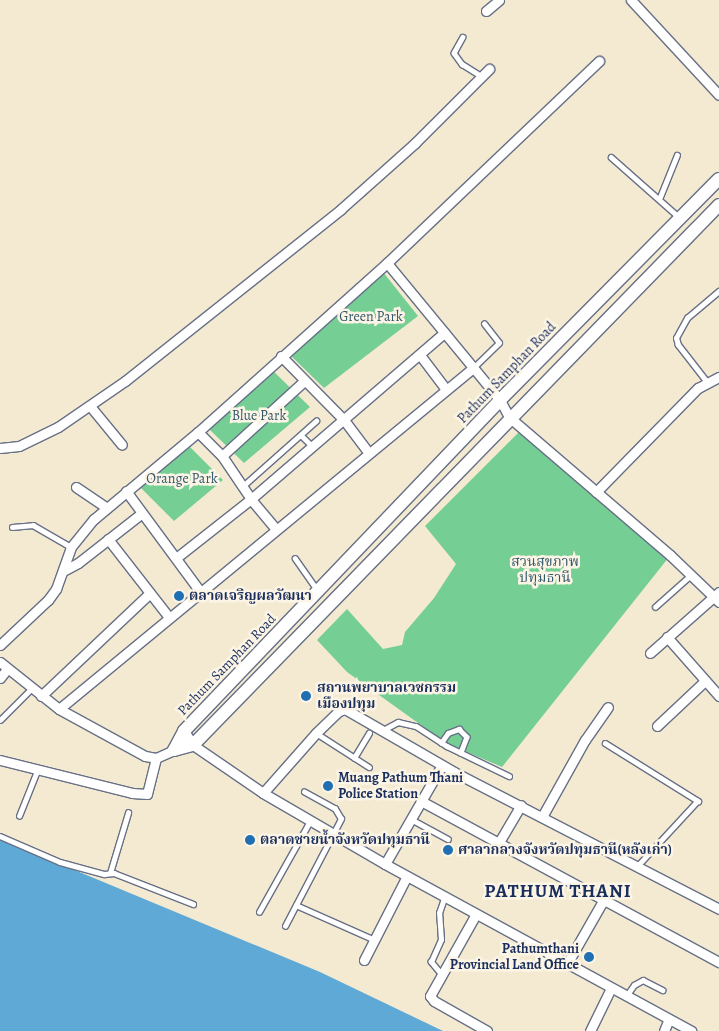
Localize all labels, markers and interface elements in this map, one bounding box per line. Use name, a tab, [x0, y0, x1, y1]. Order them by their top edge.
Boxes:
park label: Green Park	[339, 309, 403, 325]
street label: Pathum Samphan Road	[454, 319, 560, 427]
park label: Blue Park	[232, 408, 286, 424]
park label: Orange Park	[146, 471, 218, 487]
park label: สวนสุขภาพ ปทุมธานี	[511, 554, 579, 586]
place label: ตลาดเจริญผลวัฒนา	[189, 588, 312, 604]
marker: ตลาดเจริญผลวัฒนา	[173, 590, 185, 602]
street label: Pathum Samphan Road	[174, 611, 280, 719]
place label: สถานพยาบาลเวชกรรม เมืองปทุม	[317, 680, 456, 712]
marker: สถานพยาบาลเวชกรรม เมืองปทุม	[299, 689, 313, 703]
place label: Muang Pathum Thani Police Station	[338, 770, 463, 802]
marker: Muang Pathum Thani Police Station	[322, 780, 334, 792]
place label: ตลาดชายน้ำจังหวัดปทุมธานี	[260, 832, 430, 848]
marker: ตลาดชายน้ำจังหวัดปทุมธานี	[244, 834, 256, 846]
place label: ศาลากลางจังหวัดปทุมธานี(หลังเก่า)	[458, 842, 672, 858]
marker: ศาลากลางจังหวัดปทุมธานี(หลังเก่า)	[442, 844, 454, 856]
district label: PATHUM THANI	[483, 881, 633, 903]
place label: Pathumthani Provincial Land Office	[450, 941, 579, 974]
marker: Pathumthani Provincial Land Office	[583, 951, 595, 963]

